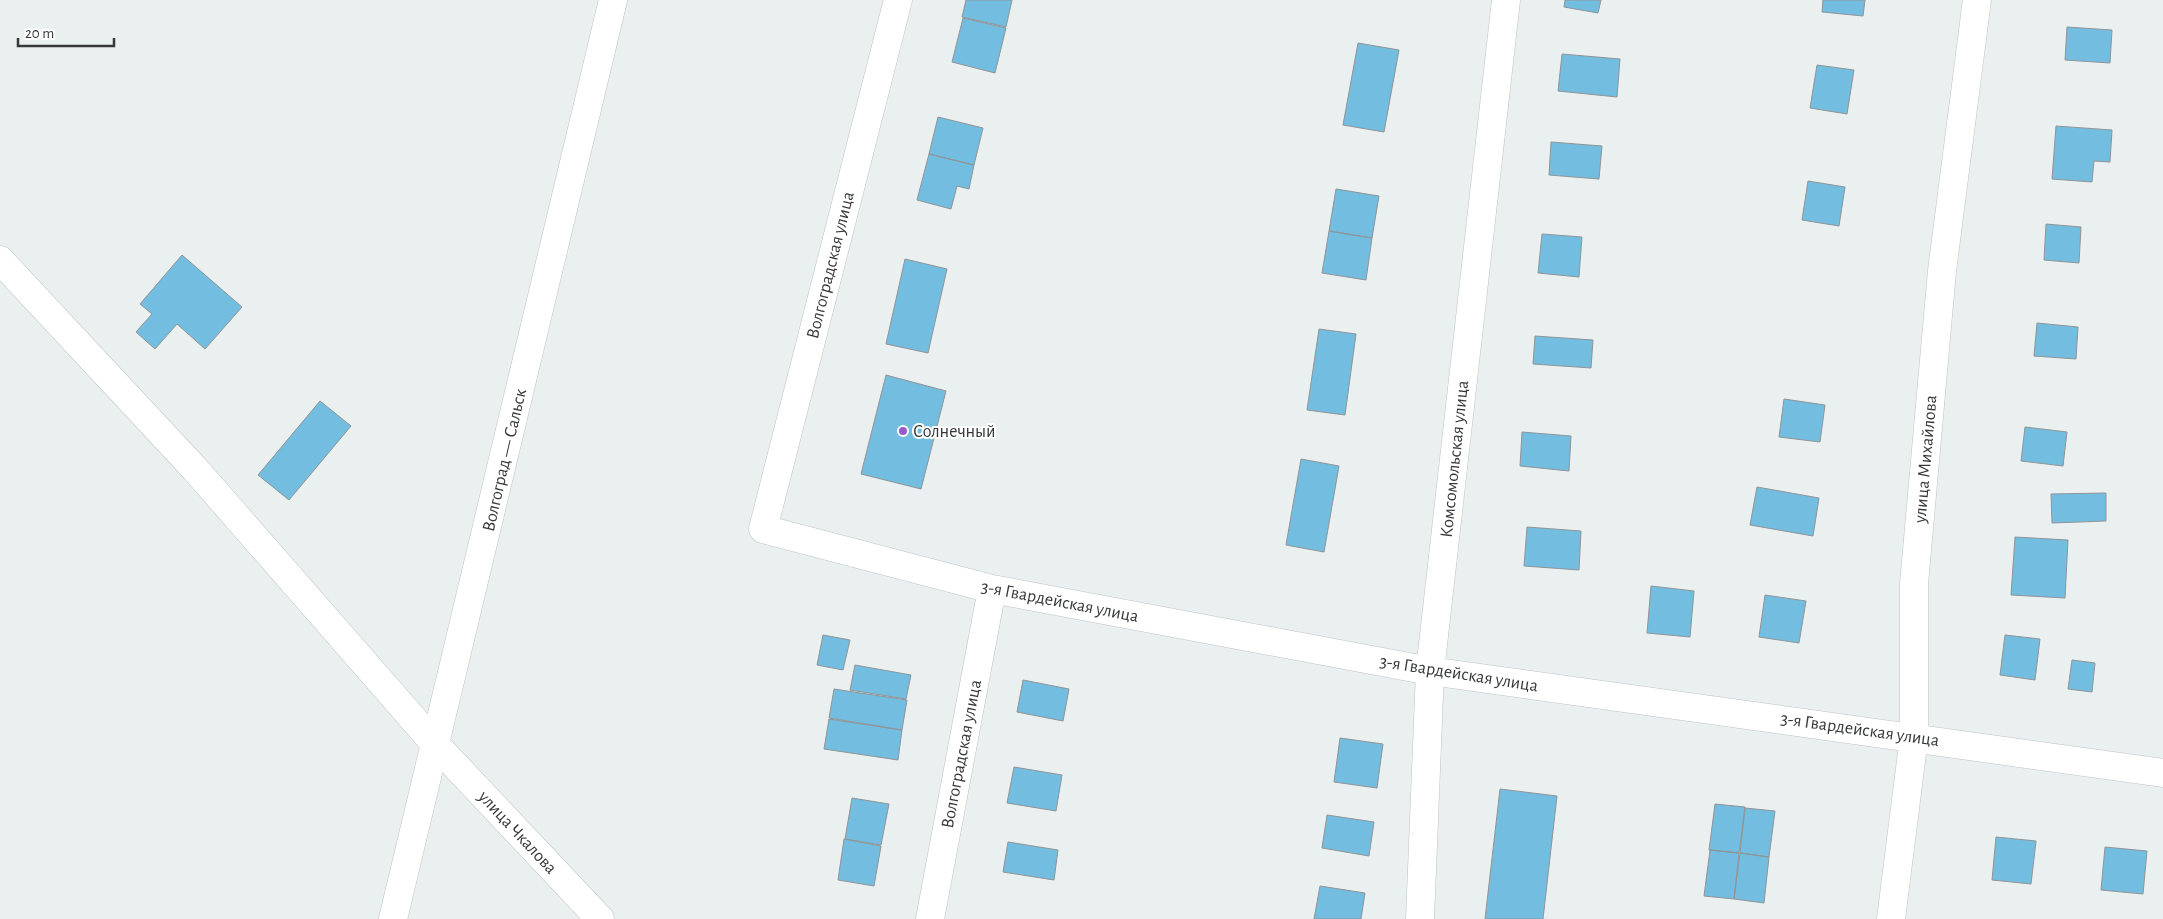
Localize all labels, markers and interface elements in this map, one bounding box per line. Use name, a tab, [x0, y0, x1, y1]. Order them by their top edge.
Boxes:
scale bar	[18, 15, 114, 47]
text: 20 m	[25, 26, 54, 41]
street label: Волгоградская улица	[804, 190, 858, 341]
street label: Комсомольская улица	[1438, 379, 1472, 539]
street label: Волгоград — Сальск	[480, 386, 530, 533]
street label: улица Михайлова	[1911, 394, 1941, 525]
place label: Солнечный	[913, 423, 995, 441]
marker: Солнечный	[897, 425, 909, 437]
street label: 3-я Гвардейская улица	[980, 578, 1140, 626]
street label: 3-я Гвардейская улица	[1378, 653, 1539, 695]
street label: Волгоградская улица	[939, 678, 985, 830]
street label: 3-я Гвардейская улица	[1779, 710, 1940, 750]
street label: улица Чкалова	[474, 787, 560, 878]

